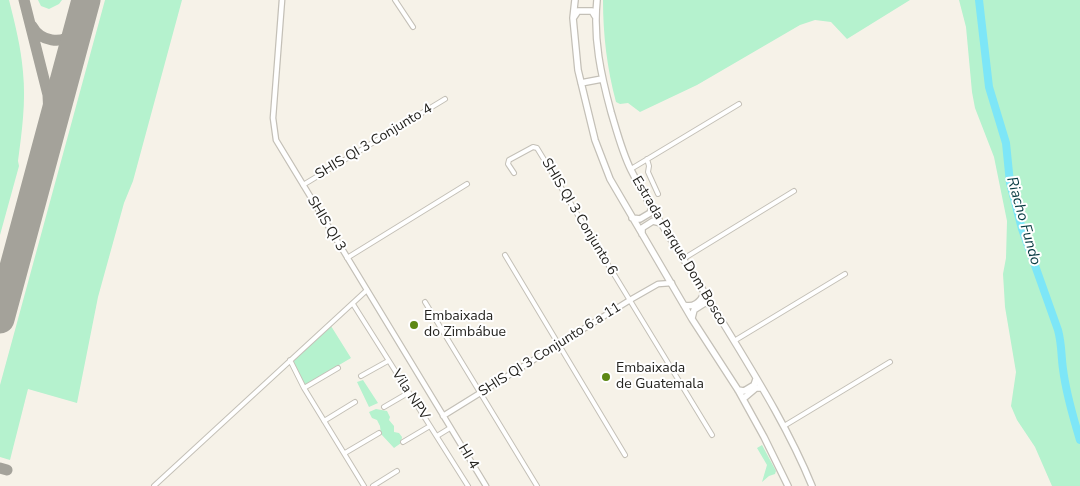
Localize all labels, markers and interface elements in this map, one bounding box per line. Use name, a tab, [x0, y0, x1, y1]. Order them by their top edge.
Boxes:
street label: SHIS QI 3 Conjunto 4	[313, 100, 435, 184]
street label: SHIS QI 3 Conjunto 6	[537, 156, 621, 278]
street label: Estrada Parque Dom Bosco	[628, 173, 730, 329]
water label: Riacho Fundo	[1002, 175, 1044, 267]
street label: SHIS QI 3	[303, 193, 349, 255]
street label: SHIS QI 3 Conjunto 6 a 11	[476, 299, 624, 401]
place label: Embaixada do Zimbábue	[424, 309, 506, 342]
marker: Embaixada do Zimbábue	[408, 319, 420, 331]
place label: Embaixada de Guatemala	[616, 361, 704, 394]
street label: Vila NPV	[387, 367, 433, 423]
marker: Embaixada de Guatemala	[600, 371, 612, 383]
street label: HI 4	[454, 441, 482, 473]

